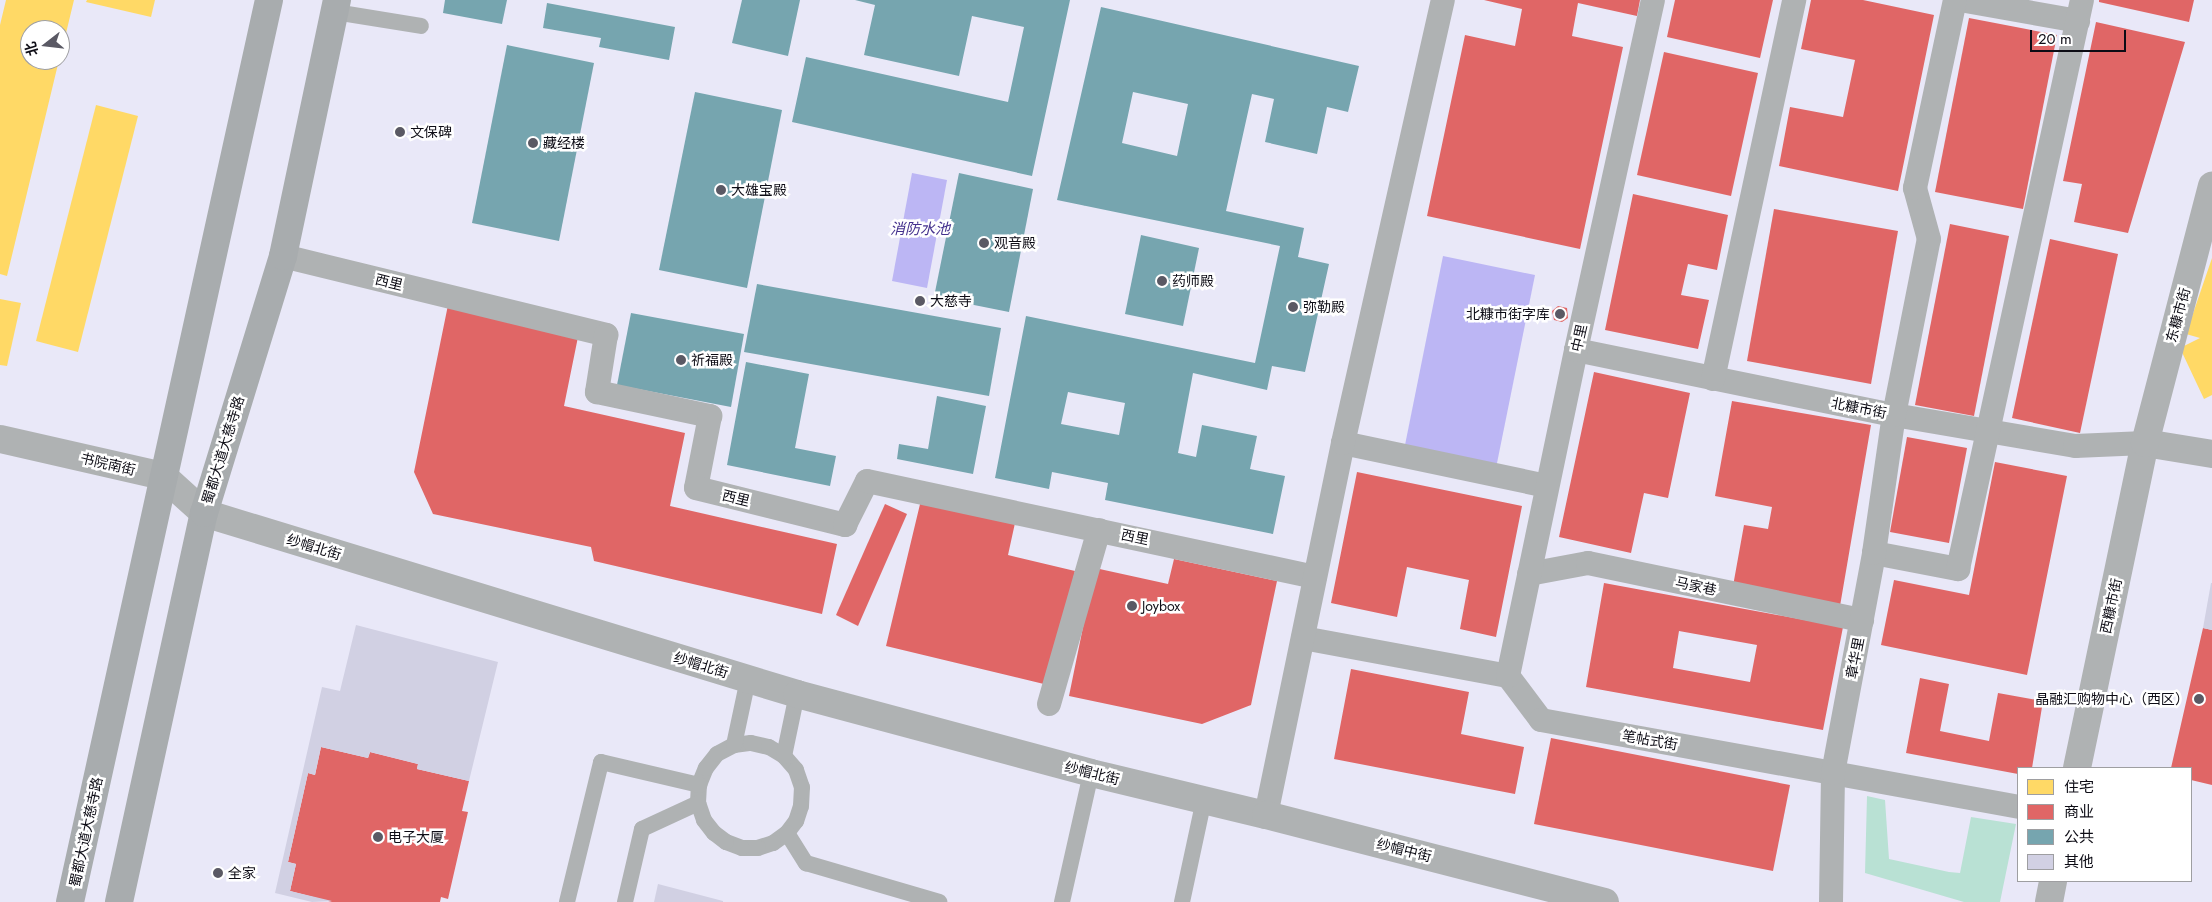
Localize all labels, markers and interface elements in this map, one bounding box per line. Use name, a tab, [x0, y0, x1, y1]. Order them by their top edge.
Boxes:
north arrow	[20, 20, 70, 70]
scale bar	[2032, 20, 2128, 52]
text: 20 m	[2038, 28, 2072, 50]
text: 北	[20, 39, 43, 58]
place label: 文保碑	[410, 124, 452, 140]
marker: 文保碑	[394, 126, 406, 138]
place label: 藏经楼	[543, 135, 585, 151]
marker: 藏经楼	[527, 137, 539, 149]
place label: 大雄宝殿	[731, 182, 787, 198]
marker: 大雄宝殿	[715, 184, 727, 196]
water label: 消防水池	[890, 221, 950, 239]
place label: 观音殿	[994, 235, 1036, 251]
marker: 观音殿	[978, 237, 990, 249]
street label: 西里	[373, 270, 405, 294]
place label: 药师殿	[1172, 273, 1214, 289]
marker: 药师殿	[1156, 275, 1168, 287]
street label: 东糠市街	[2163, 286, 2193, 344]
place label: 大慈寺	[930, 293, 972, 309]
marker: 大慈寺	[914, 295, 926, 307]
place label: 弥勒殿	[1303, 299, 1345, 315]
marker: 弥勒殿	[1287, 301, 1299, 313]
place label: 北糠市街字库	[1466, 306, 1550, 322]
marker: 北糠市街字库	[1554, 308, 1566, 320]
street label: 中里	[1568, 322, 1590, 354]
place label: 祈福殿	[691, 352, 733, 368]
marker: 祈福殿	[675, 354, 687, 366]
street label: 蜀都大道大慈寺路	[199, 394, 247, 506]
street label: 北糠市街	[1830, 394, 1888, 422]
street label: 书院南街	[79, 450, 137, 478]
street label: 西里	[720, 486, 752, 510]
street label: 西里	[1120, 526, 1150, 548]
street label: 纱帽北街	[285, 531, 343, 563]
street label: 马家巷	[1674, 573, 1718, 599]
street label: 西糠市街	[2097, 577, 2125, 635]
place label: Joybox	[1142, 598, 1180, 614]
marker: Joybox	[1126, 600, 1138, 612]
street label: 章华里	[1843, 636, 1867, 680]
street label: 纱帽北街	[672, 649, 730, 681]
place label: 晶融汇购物中心（西区）	[2035, 691, 2189, 707]
marker: 晶融汇购物中心（西区）	[2193, 693, 2205, 705]
street label: 笔帖式街	[1621, 727, 1679, 753]
street label: 纱帽北街	[1063, 758, 1121, 788]
legend	[2017, 767, 2192, 882]
street label: 蜀都大道大慈寺路	[66, 775, 106, 889]
text: 住宅	[2064, 776, 2094, 798]
text: 商业	[2064, 801, 2094, 823]
text: 公共	[2064, 826, 2094, 848]
place label: 电子大厦	[388, 829, 444, 845]
marker: 电子大厦	[372, 831, 384, 843]
street label: 纱帽中街	[1375, 835, 1433, 865]
text: 其他	[2064, 851, 2094, 873]
place label: 全家	[228, 865, 256, 881]
marker: 全家	[212, 867, 224, 879]

